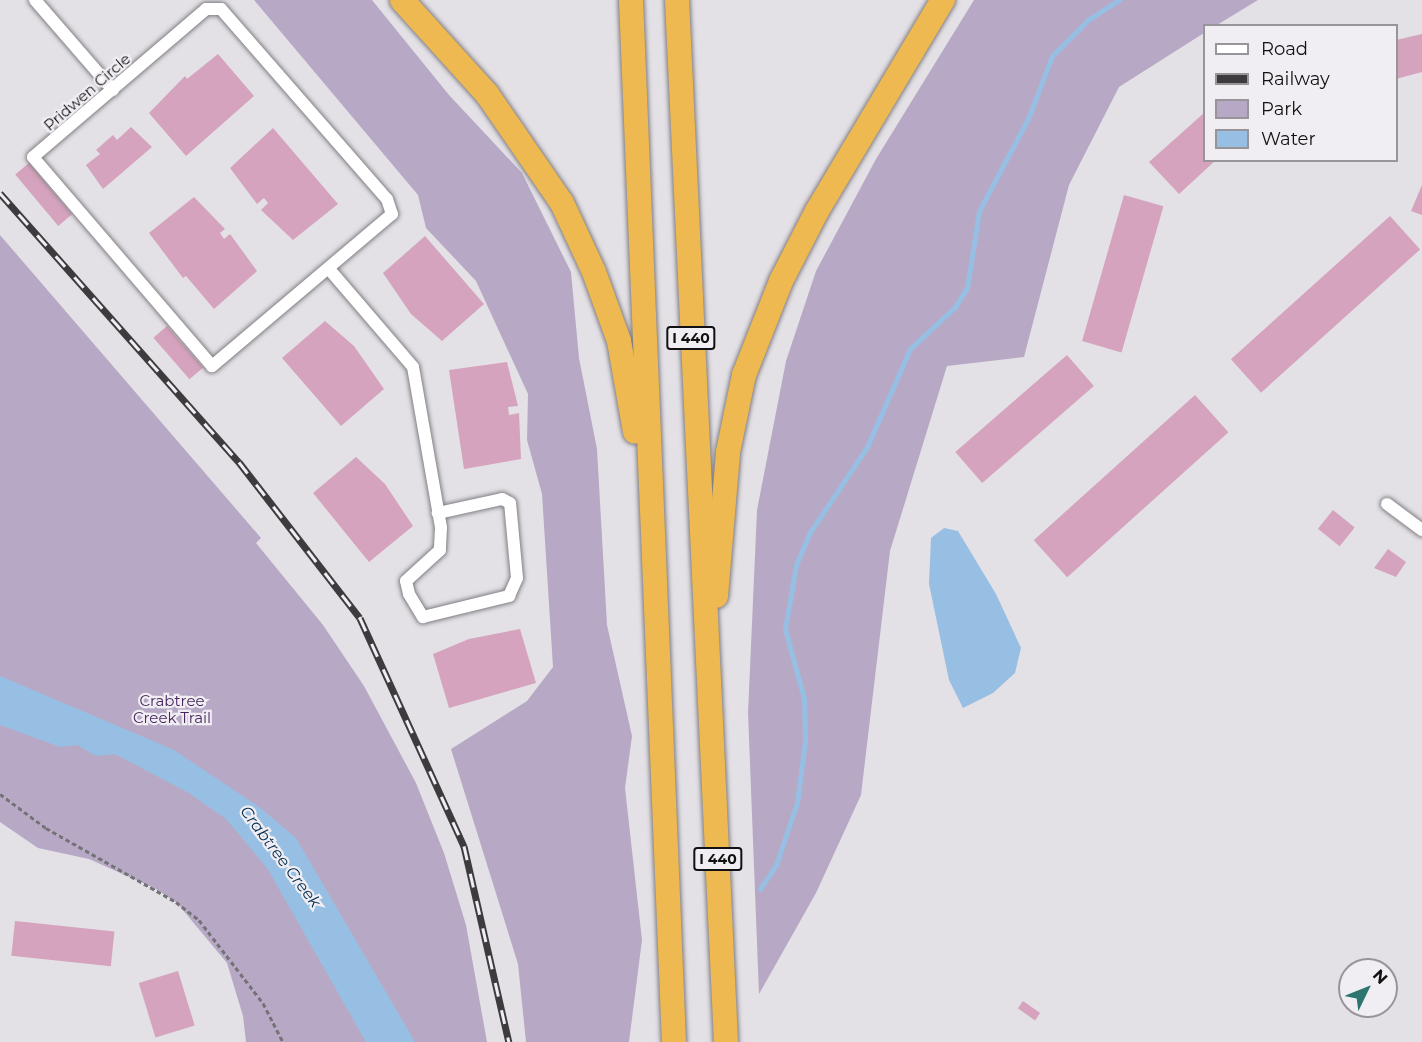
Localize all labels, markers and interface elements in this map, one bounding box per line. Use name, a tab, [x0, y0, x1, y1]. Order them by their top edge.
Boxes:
legend	[1203, 24, 1398, 162]
text: Road	[1261, 38, 1308, 60]
street label: Pridwen Circle	[40, 50, 134, 134]
text: Railway	[1261, 68, 1330, 90]
text: Park	[1261, 98, 1302, 120]
text: Water	[1261, 128, 1316, 150]
road number: I 440	[666, 327, 716, 349]
park label: Crabtree Creek Trail	[133, 691, 211, 726]
water label: Crabtree Creek	[236, 802, 324, 912]
road number: I 440	[692, 848, 744, 870]
north arrow	[1338, 958, 1398, 1018]
text: N	[1369, 966, 1391, 988]

